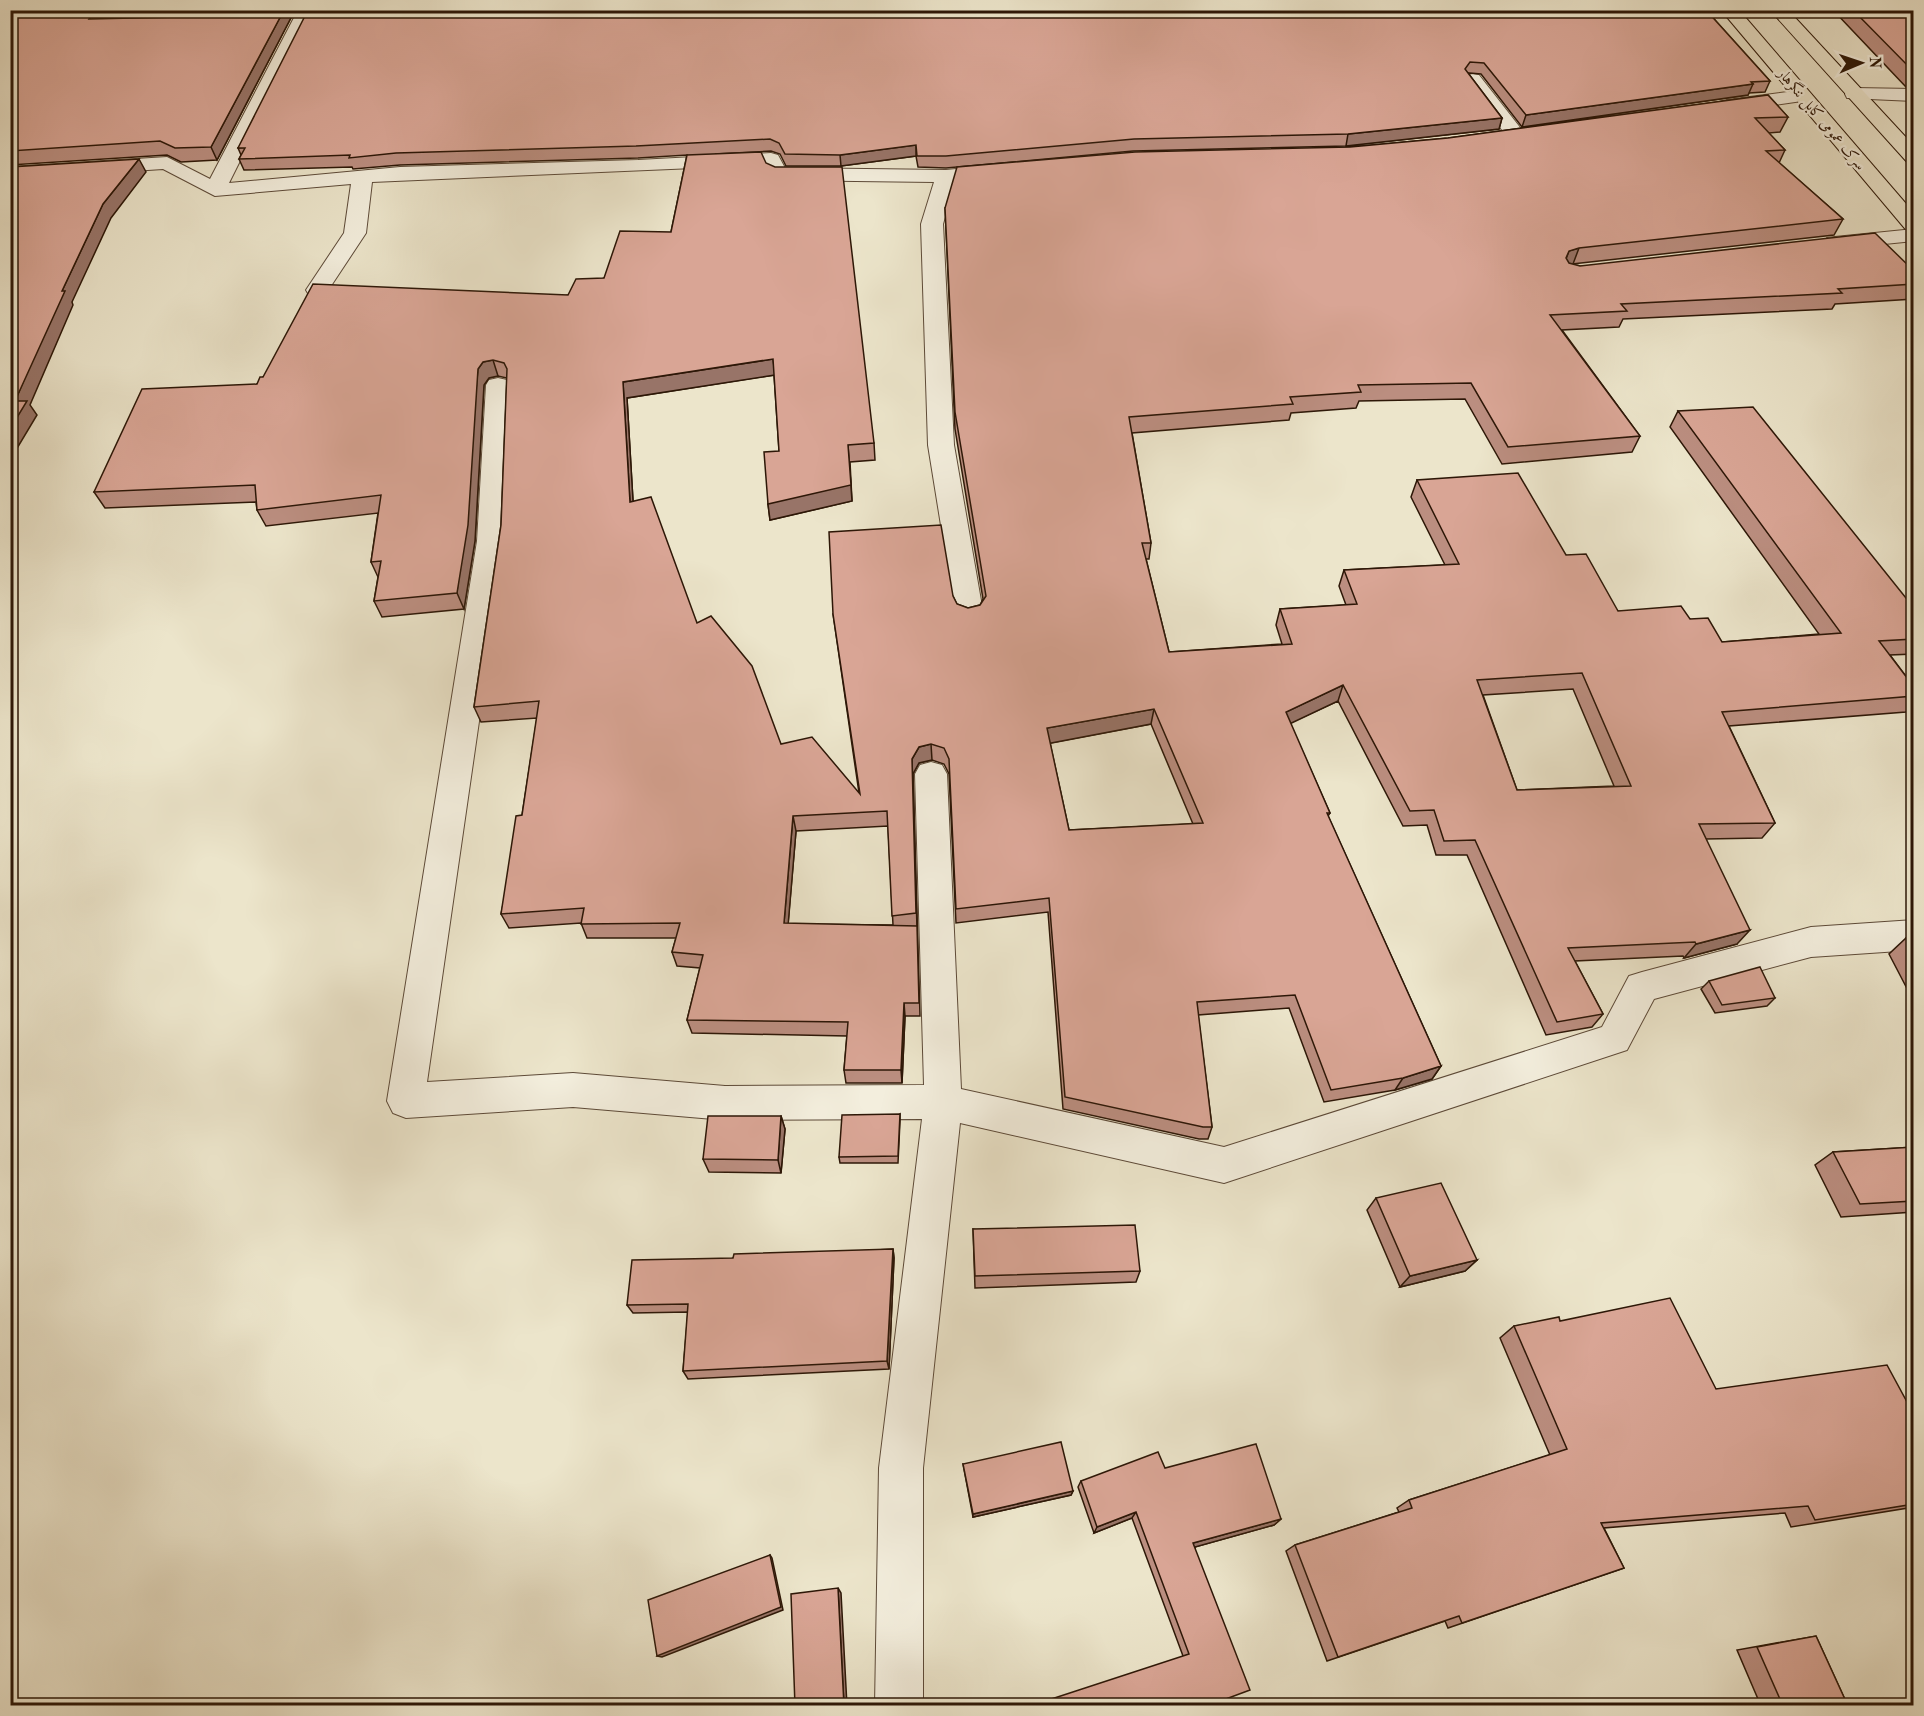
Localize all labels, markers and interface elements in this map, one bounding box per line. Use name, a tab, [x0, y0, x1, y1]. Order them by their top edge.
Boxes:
north arrow	[1831, 33, 1891, 93]
text: N	[1866, 56, 1882, 70]
street label: سرک عمومی کابل ننگرهار	[1771, 63, 1870, 175]

